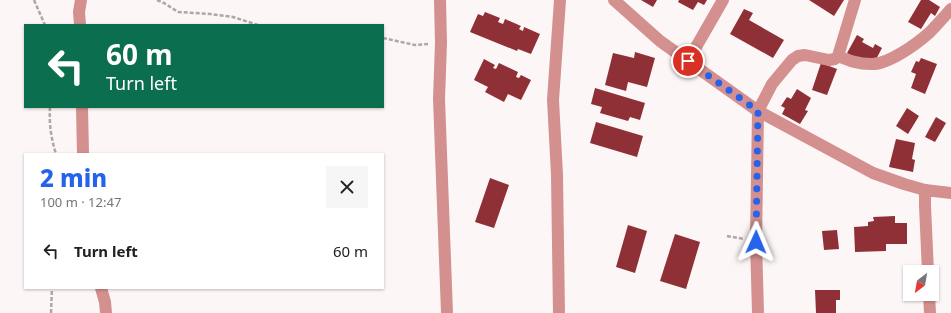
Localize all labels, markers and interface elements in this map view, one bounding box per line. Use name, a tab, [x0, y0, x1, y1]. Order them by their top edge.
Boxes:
text: 60 m	[106, 35, 173, 73]
icon: left	[40, 40, 92, 92]
pin	[671, 44, 705, 78]
icon: arrive	[677, 50, 699, 72]
text: Turn left	[106, 71, 177, 95]
text: 2 min	[40, 161, 107, 194]
button: close	[326, 166, 368, 208]
text: 100 m · 12:47	[40, 193, 121, 211]
position arrow	[735, 221, 777, 263]
icon: left	[40, 240, 62, 262]
text: Turn left	[74, 241, 138, 261]
text: 60 m	[333, 241, 368, 261]
north arrow	[903, 265, 939, 301]
map controls	[903, 265, 939, 301]

